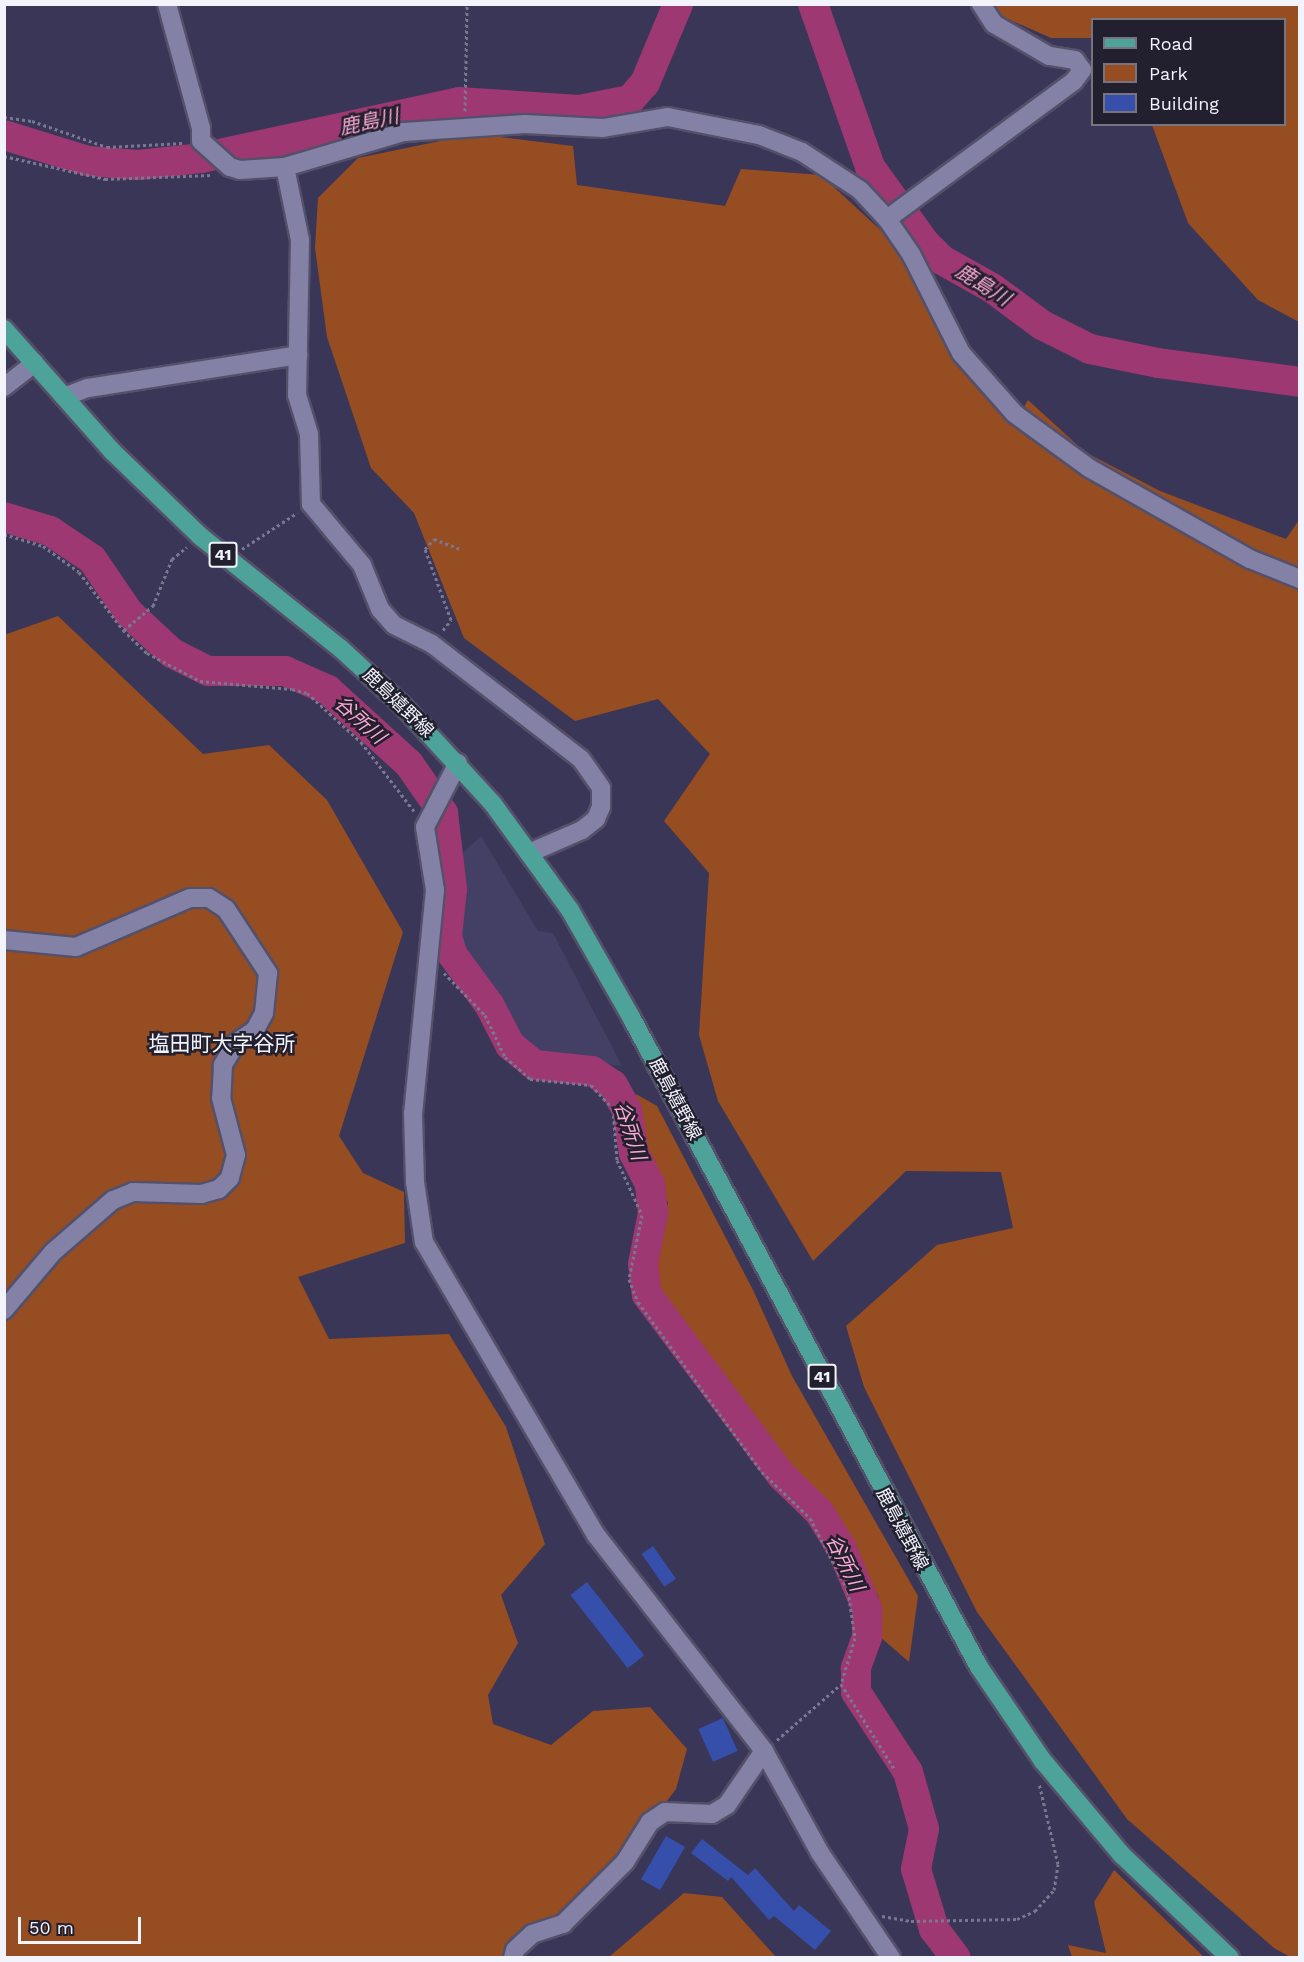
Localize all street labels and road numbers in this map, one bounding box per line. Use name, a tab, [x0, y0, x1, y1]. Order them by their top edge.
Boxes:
road number: 41	[208, 542, 238, 568]
street label: 鹿島嬉野線	[358, 664, 438, 742]
street label: 鹿島嬉野線	[644, 1054, 706, 1144]
road number: 41	[807, 1364, 837, 1390]
street label: 鹿島嬉野線	[871, 1484, 933, 1574]

